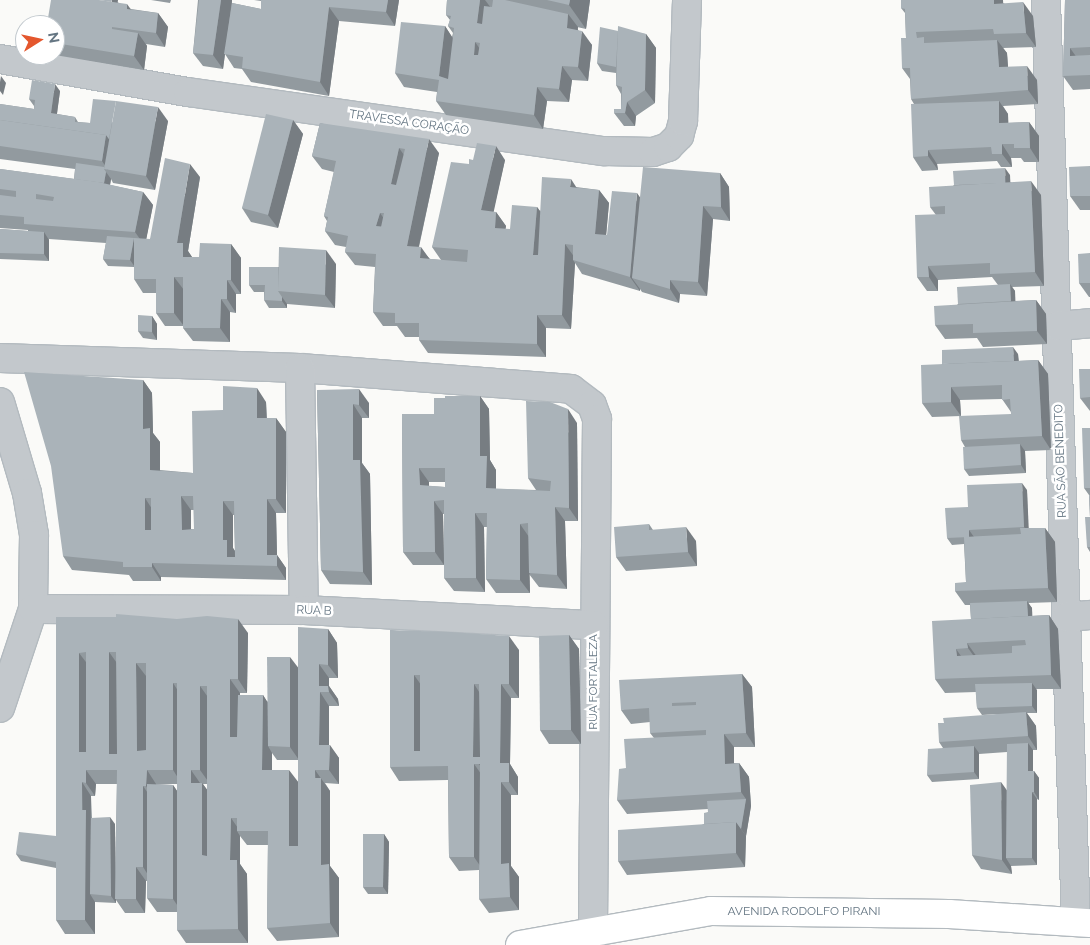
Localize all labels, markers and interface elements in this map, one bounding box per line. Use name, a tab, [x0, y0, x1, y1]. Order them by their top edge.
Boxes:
north arrow	[15, 15, 65, 65]
text: N	[45, 31, 63, 44]
street label: TRAVESSA CORAÇÃO	[348, 107, 470, 139]
street label: RUA SÃO BENEDITO	[1052, 404, 1070, 518]
street label: RUA B	[296, 603, 332, 619]
street label: RUA FORTALEZA	[587, 634, 601, 730]
street label: AVENIDA RODOLFO PIRANI	[727, 905, 881, 919]

